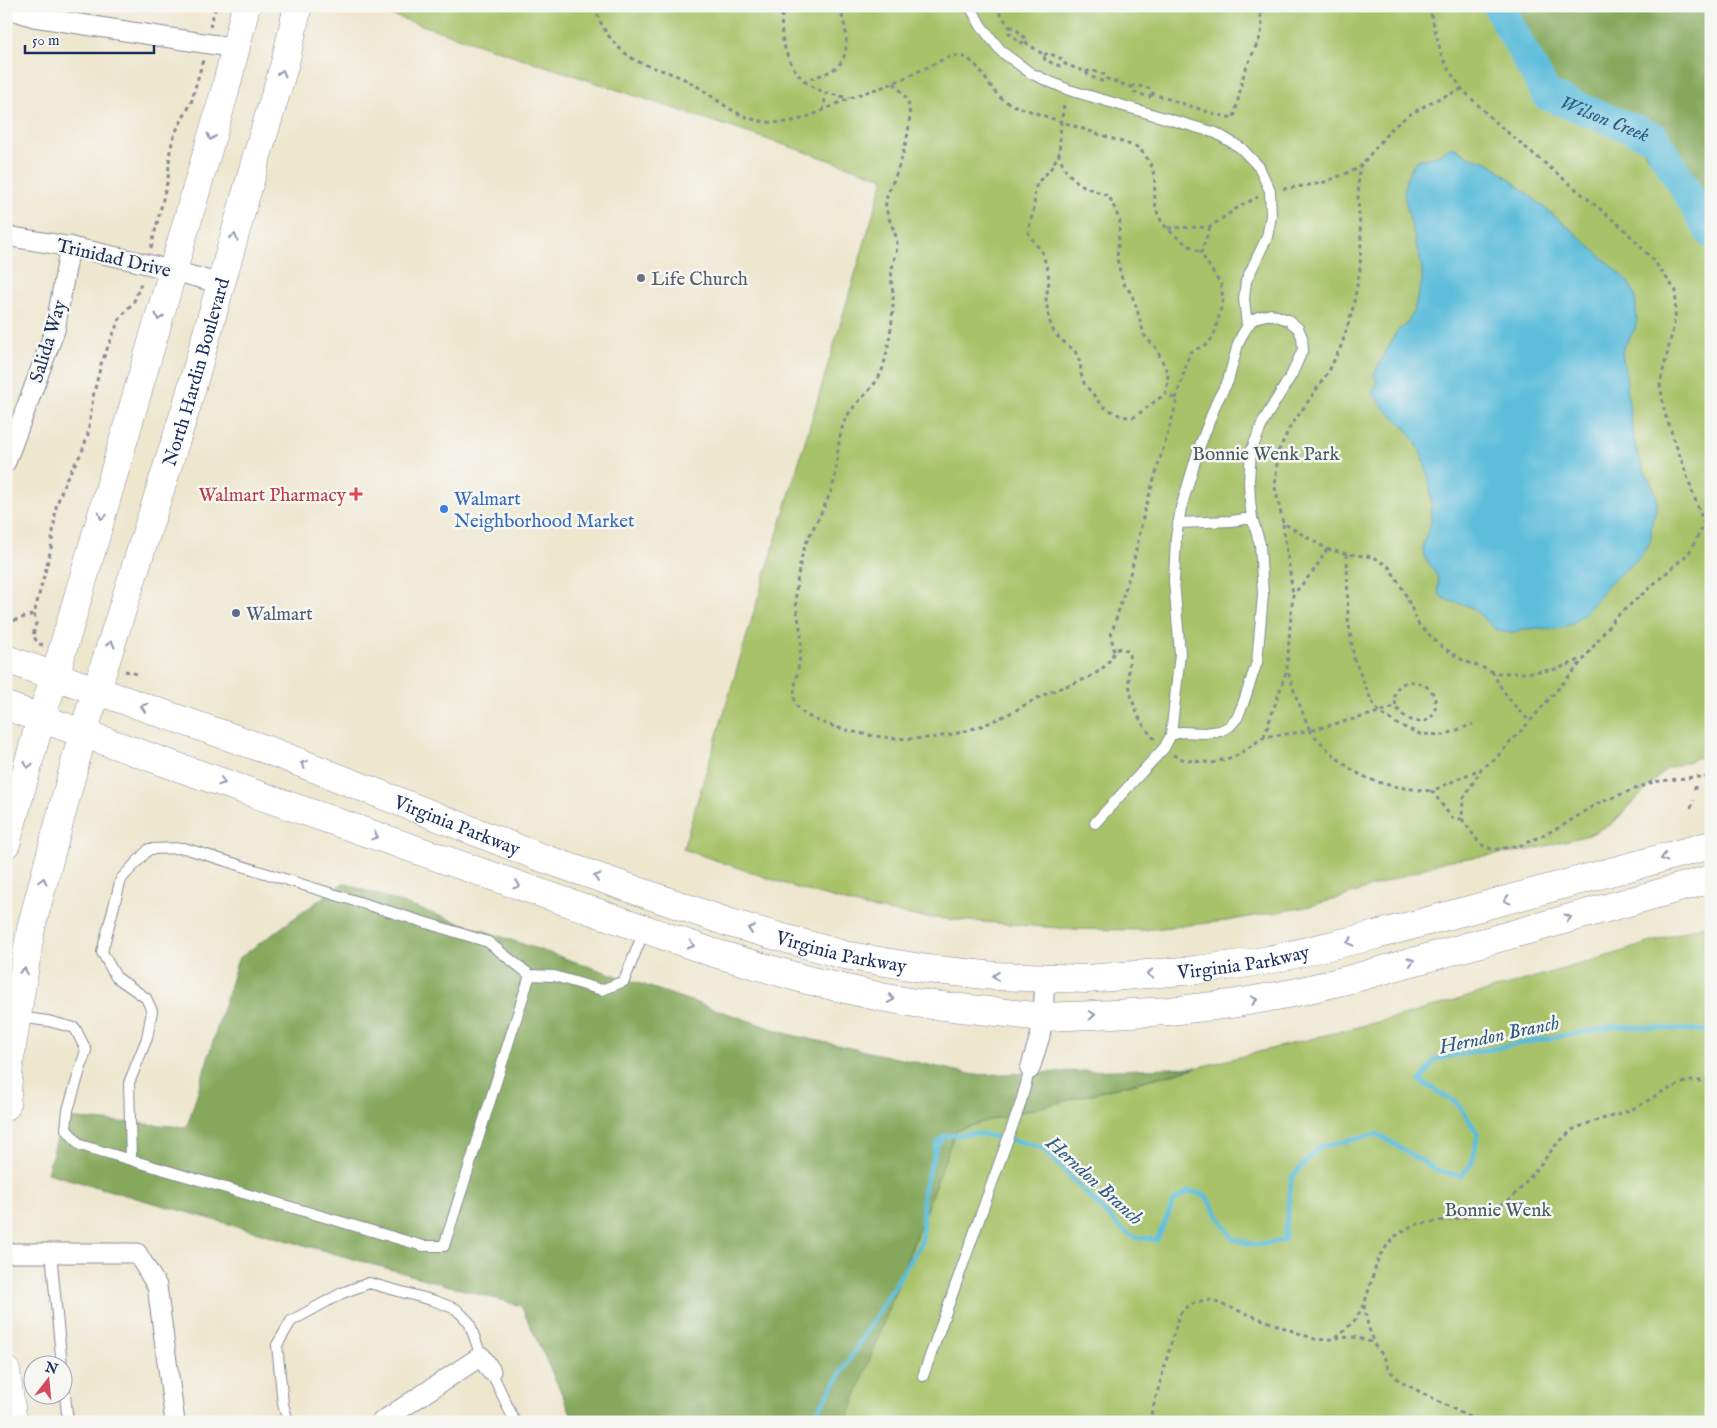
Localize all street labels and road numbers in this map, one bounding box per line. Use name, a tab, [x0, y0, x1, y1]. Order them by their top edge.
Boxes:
street label: Trinidad Drive	[54, 234, 173, 284]
street label: North Hardin Boulevard	[158, 275, 236, 470]
street label: Salida Way	[25, 297, 73, 386]
street label: Virginia Parkway	[389, 791, 524, 862]
street label: Virginia Parkway	[772, 926, 909, 979]
street label: Virginia Parkway	[1175, 941, 1313, 986]

